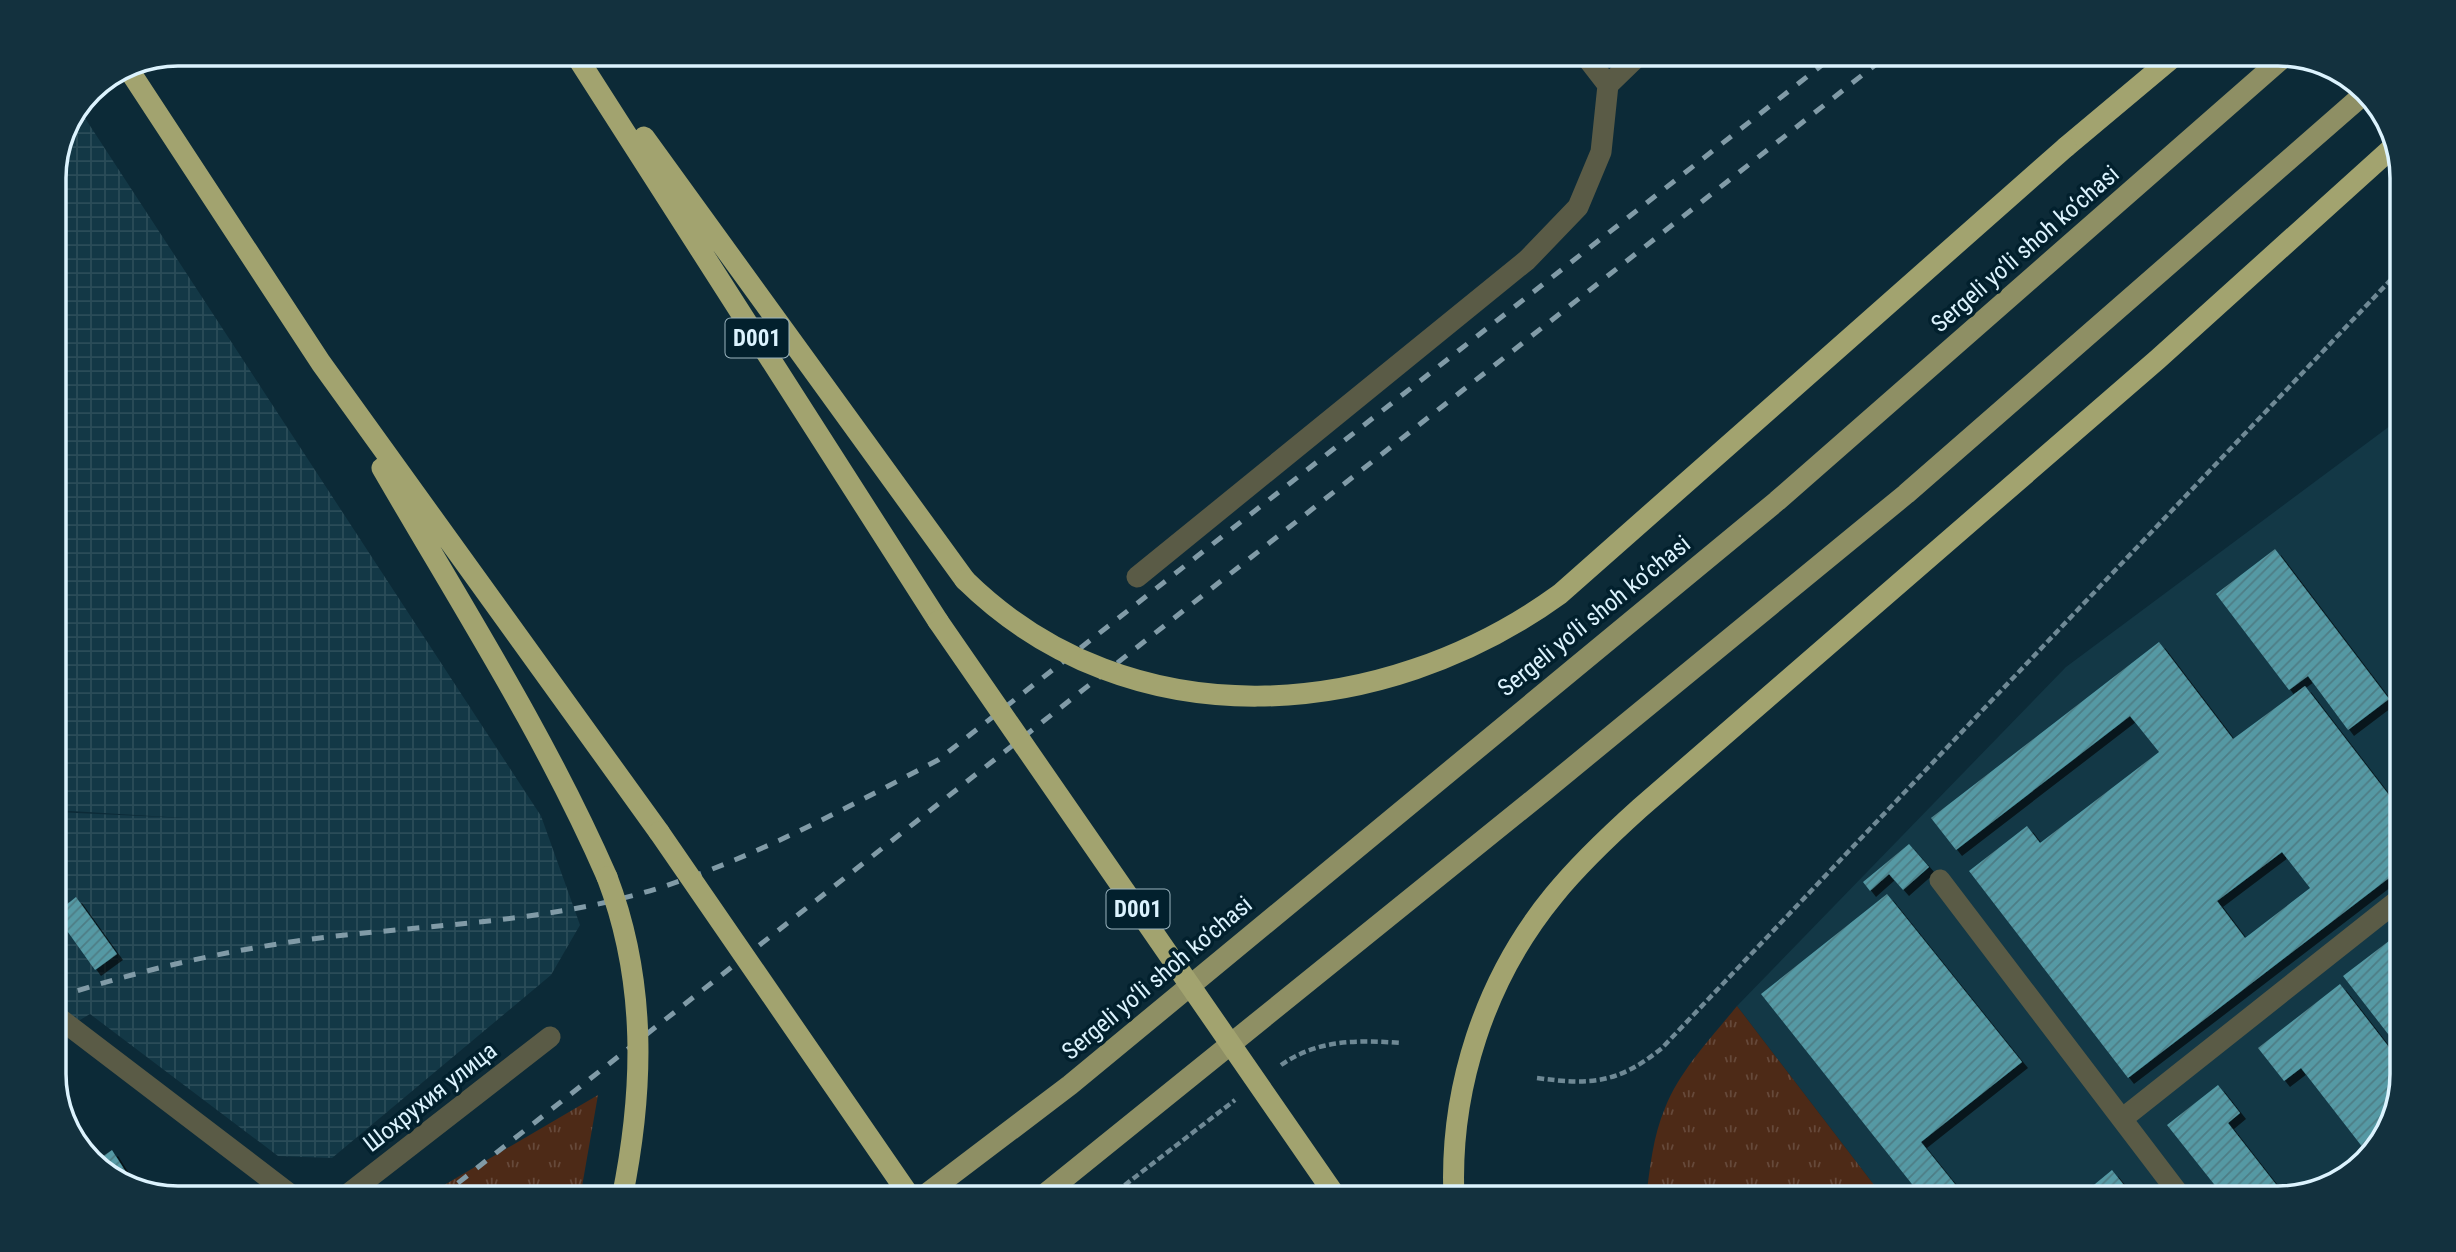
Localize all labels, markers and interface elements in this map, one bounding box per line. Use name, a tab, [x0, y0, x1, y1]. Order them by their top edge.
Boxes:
street label: Sergeli yo‘li shoh ko‘chasi	[1925, 160, 2125, 338]
road number: D001	[726, 318, 788, 358]
street label: Sergeli yo‘li shoh ko‘chasi	[1492, 530, 1696, 702]
street label: Sergeli yo‘li shoh ko‘chasi	[1056, 890, 1258, 1066]
road number: D001	[1106, 890, 1170, 928]
street label: Шохрухия улица	[358, 1036, 502, 1158]

